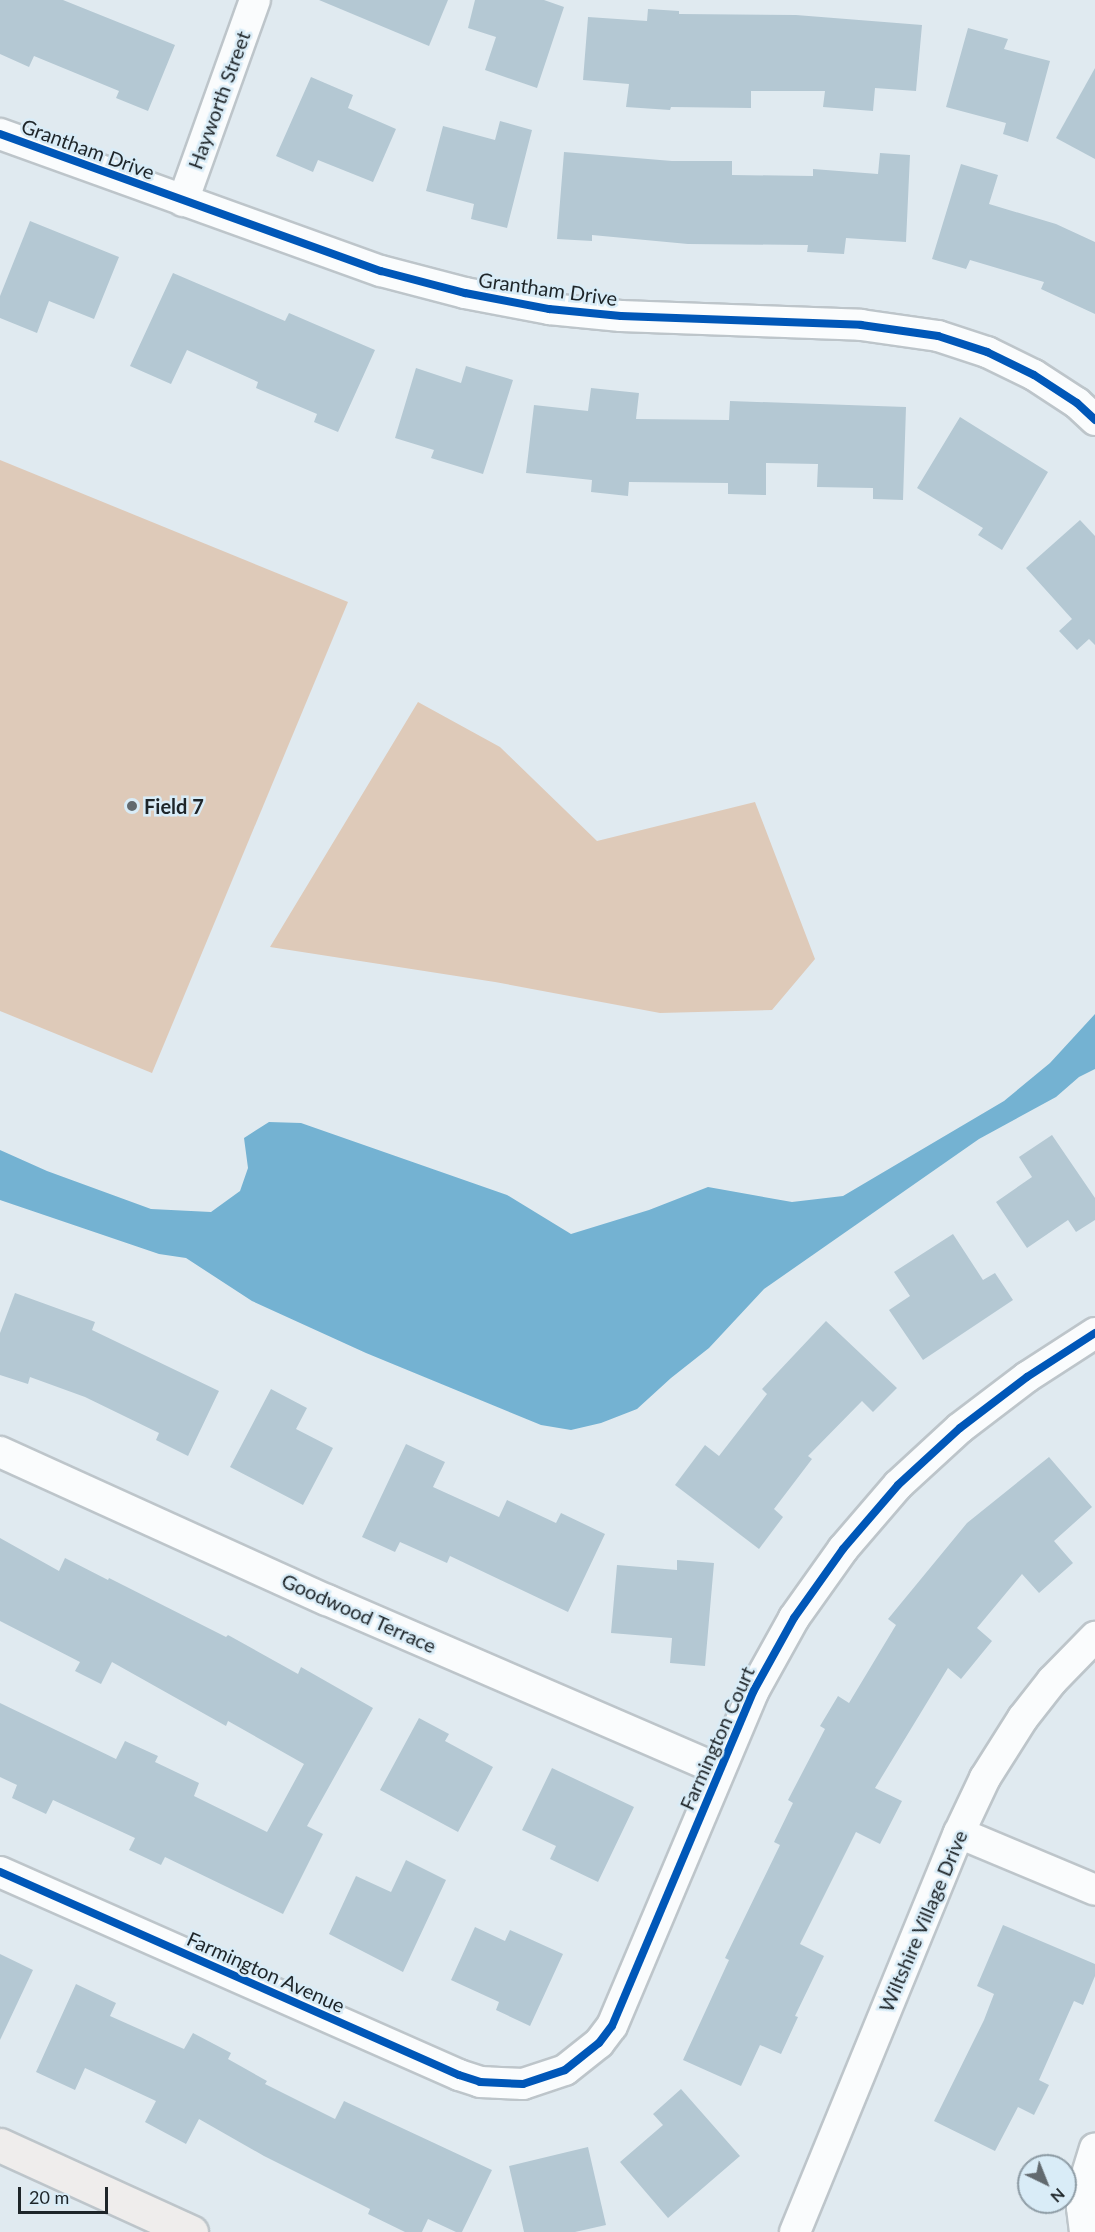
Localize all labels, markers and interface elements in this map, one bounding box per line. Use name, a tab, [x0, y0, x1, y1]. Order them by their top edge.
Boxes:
street label: Hayworth Street	[183, 28, 255, 172]
street label: Grantham Drive	[18, 114, 158, 184]
street label: Grantham Drive	[477, 267, 619, 311]
place label: Field 7	[144, 794, 204, 818]
marker: Field 7	[125, 799, 139, 813]
street label: Goodwood Terrace	[278, 1568, 440, 1658]
street label: Farmington Court	[675, 1662, 759, 1814]
street label: Wiltshire Village Drive	[874, 1826, 972, 2016]
street label: Farmington Avenue	[183, 1926, 349, 2018]
north arrow	[1017, 2154, 1077, 2214]
scale bar	[21, 2175, 111, 2213]
text: N	[1047, 2185, 1069, 2207]
text: 20 m	[29, 2186, 69, 2208]

